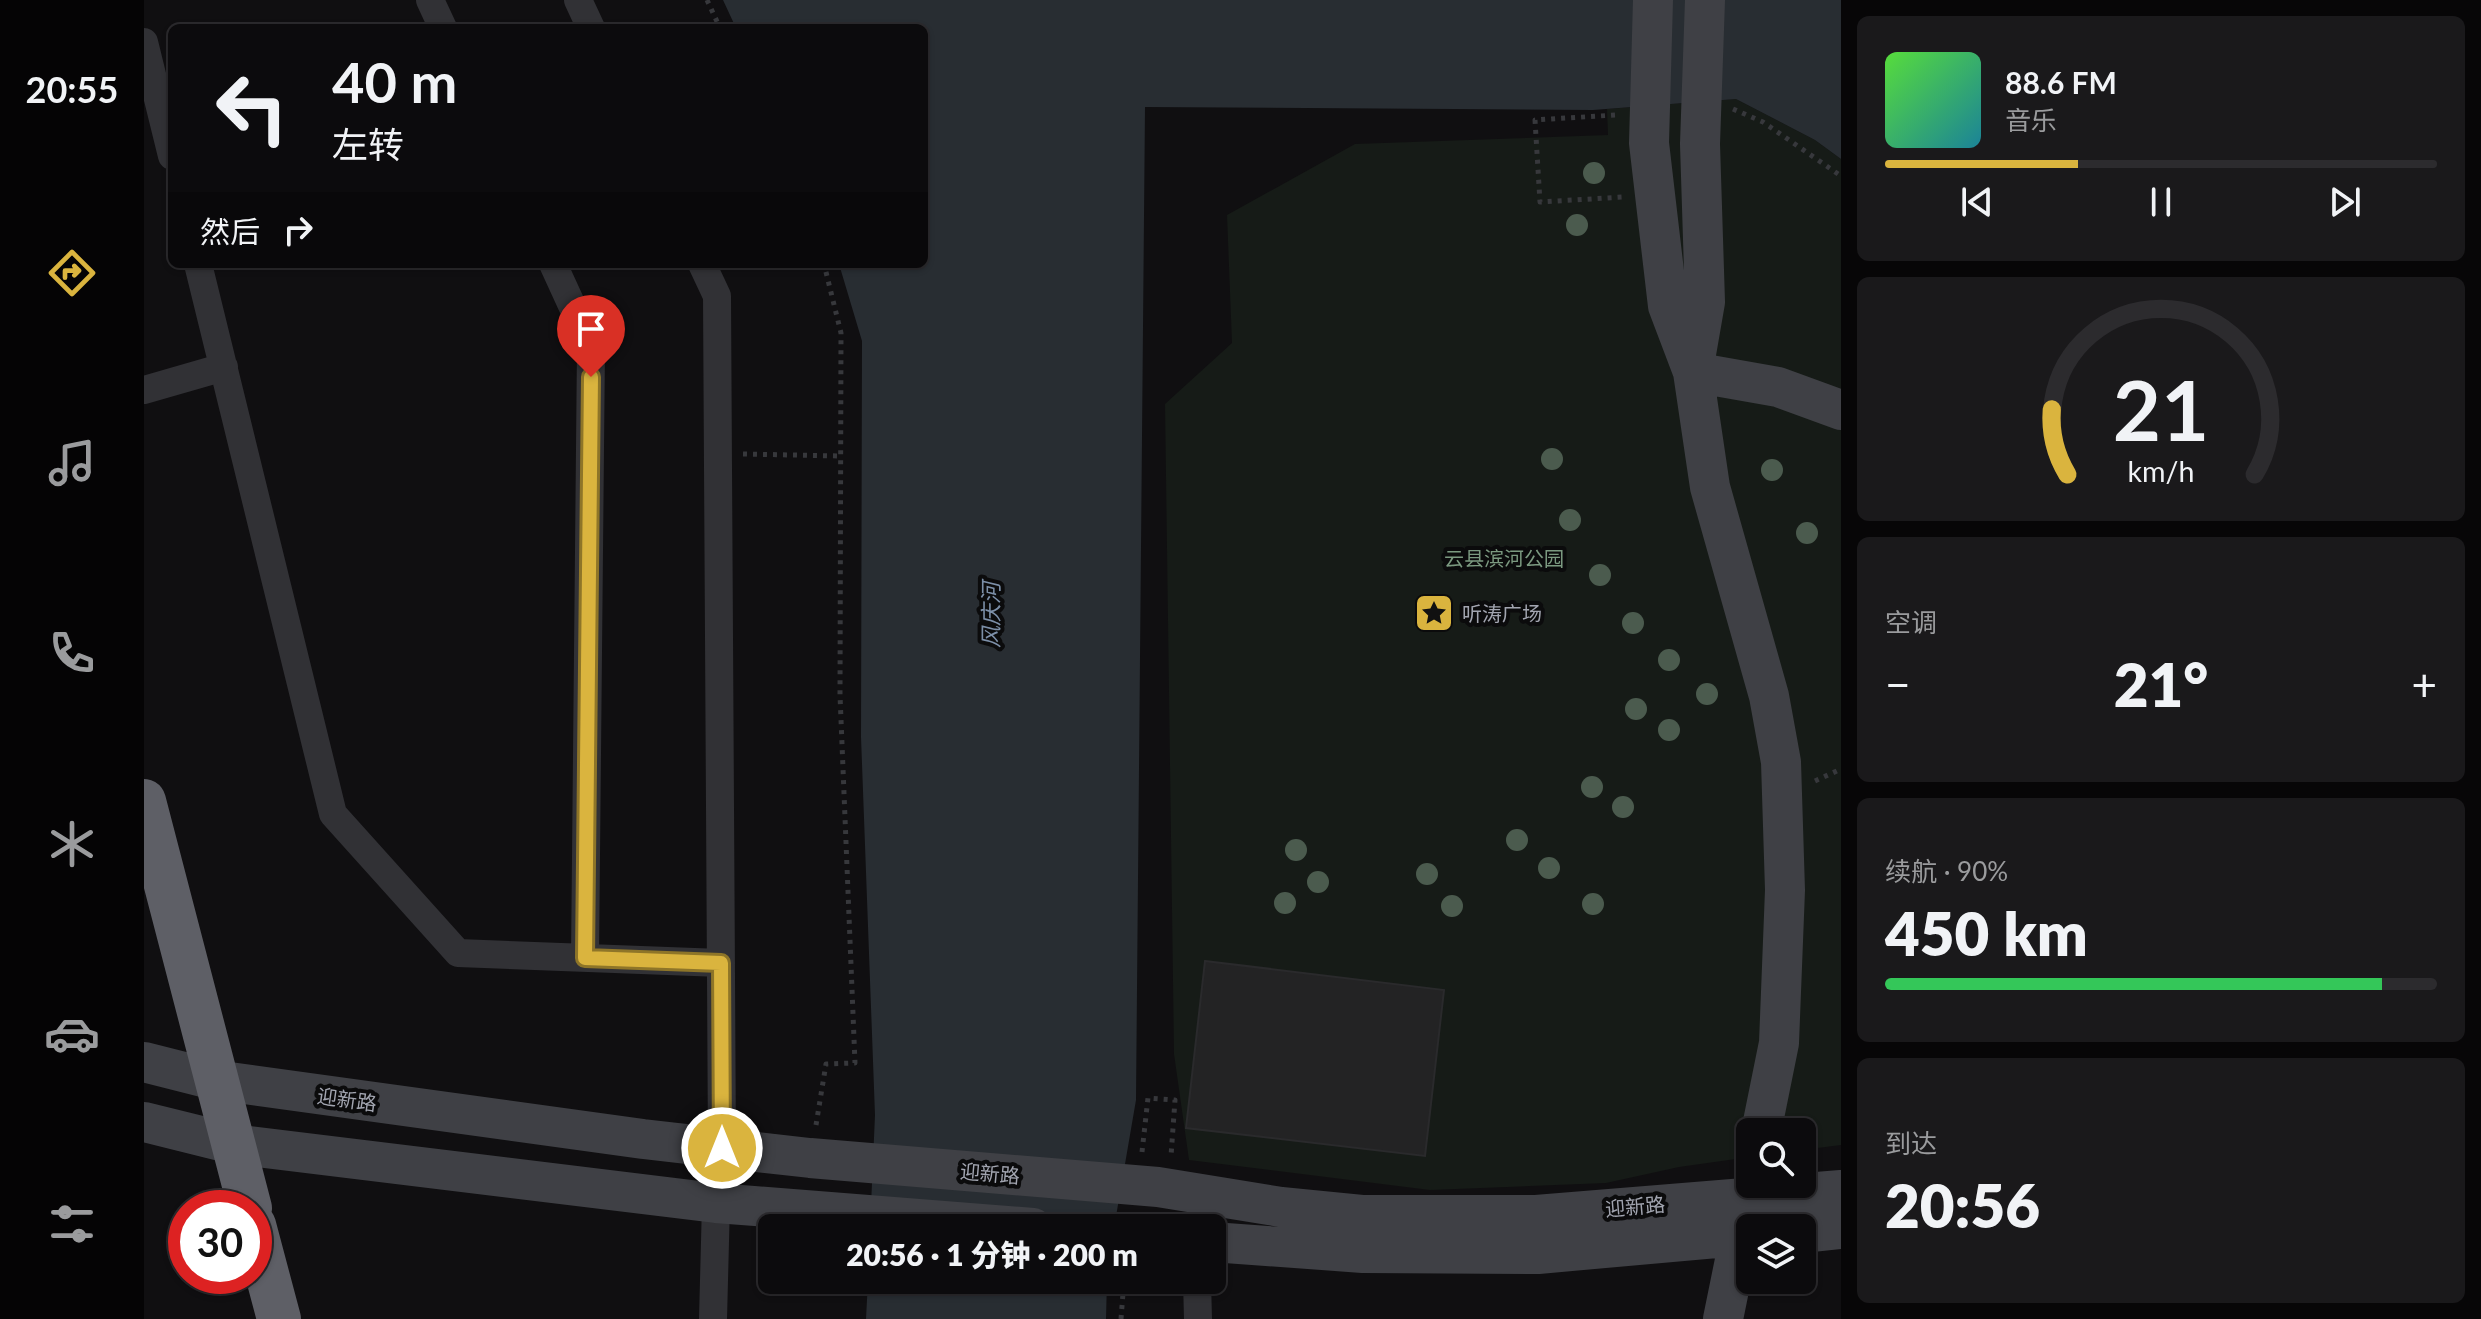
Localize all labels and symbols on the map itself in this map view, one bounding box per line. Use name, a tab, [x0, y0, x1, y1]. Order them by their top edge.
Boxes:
pin	[557, 295, 625, 377]
park label: 云县滨河公园	[1444, 546, 1564, 570]
water label: 风庆河	[977, 578, 1004, 648]
place icon: 听涛广场	[1413, 592, 1455, 634]
place label: 听涛广场	[1462, 601, 1542, 625]
street label: 迎新路	[316, 1083, 378, 1115]
position arrow	[680, 1106, 764, 1190]
street label: 迎新路	[959, 1158, 1021, 1188]
speed limit sign: 30	[168, 1190, 272, 1294]
street label: 迎新路	[1604, 1191, 1666, 1221]

